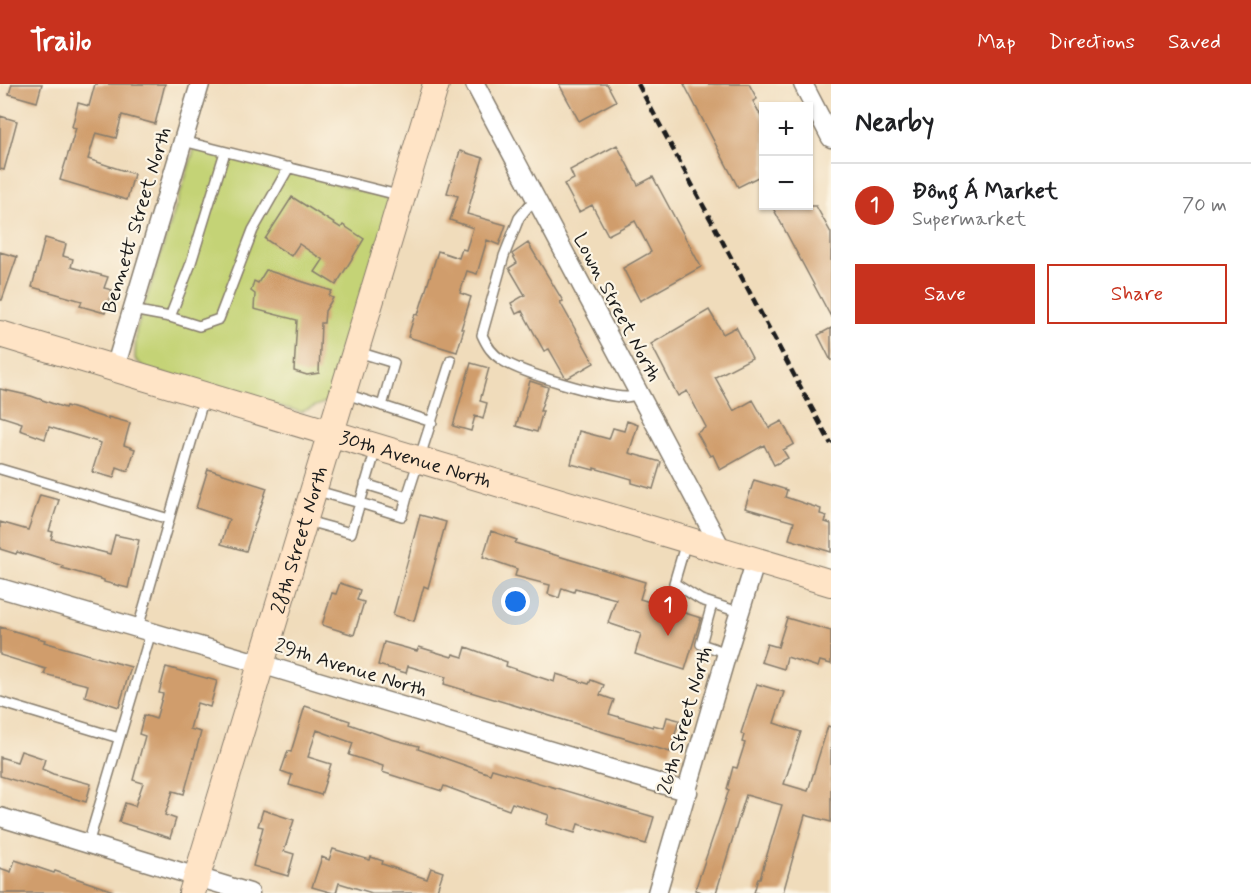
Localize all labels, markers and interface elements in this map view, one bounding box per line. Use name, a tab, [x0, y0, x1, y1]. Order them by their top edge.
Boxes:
text: Trailo	[30, 24, 91, 61]
text: Map	[977, 28, 1016, 56]
text: Directions	[1049, 28, 1135, 56]
text: Saved	[1168, 28, 1221, 56]
map controls	[759, 102, 813, 210]
button: +	[759, 102, 813, 156]
text: Nearby	[855, 106, 934, 140]
street label: Bennett Street North	[96, 124, 179, 317]
button: −	[759, 156, 813, 210]
text: Đông Á Market	[912, 178, 1058, 206]
text: 1	[870, 192, 879, 219]
text: 70 m	[1182, 192, 1227, 219]
text: Supermarket	[912, 206, 1026, 233]
street label: Lown Street North	[566, 229, 667, 387]
button: Save	[855, 264, 1035, 324]
button: Share	[1047, 264, 1227, 324]
street label: 30th Avenue North	[336, 425, 494, 495]
street label: 28th Street North	[265, 463, 335, 617]
pin: 1	[648, 586, 688, 636]
your location	[501, 587, 530, 616]
street label: 29th Avenue North	[271, 632, 430, 704]
street label: 26th Street North	[651, 643, 719, 798]

